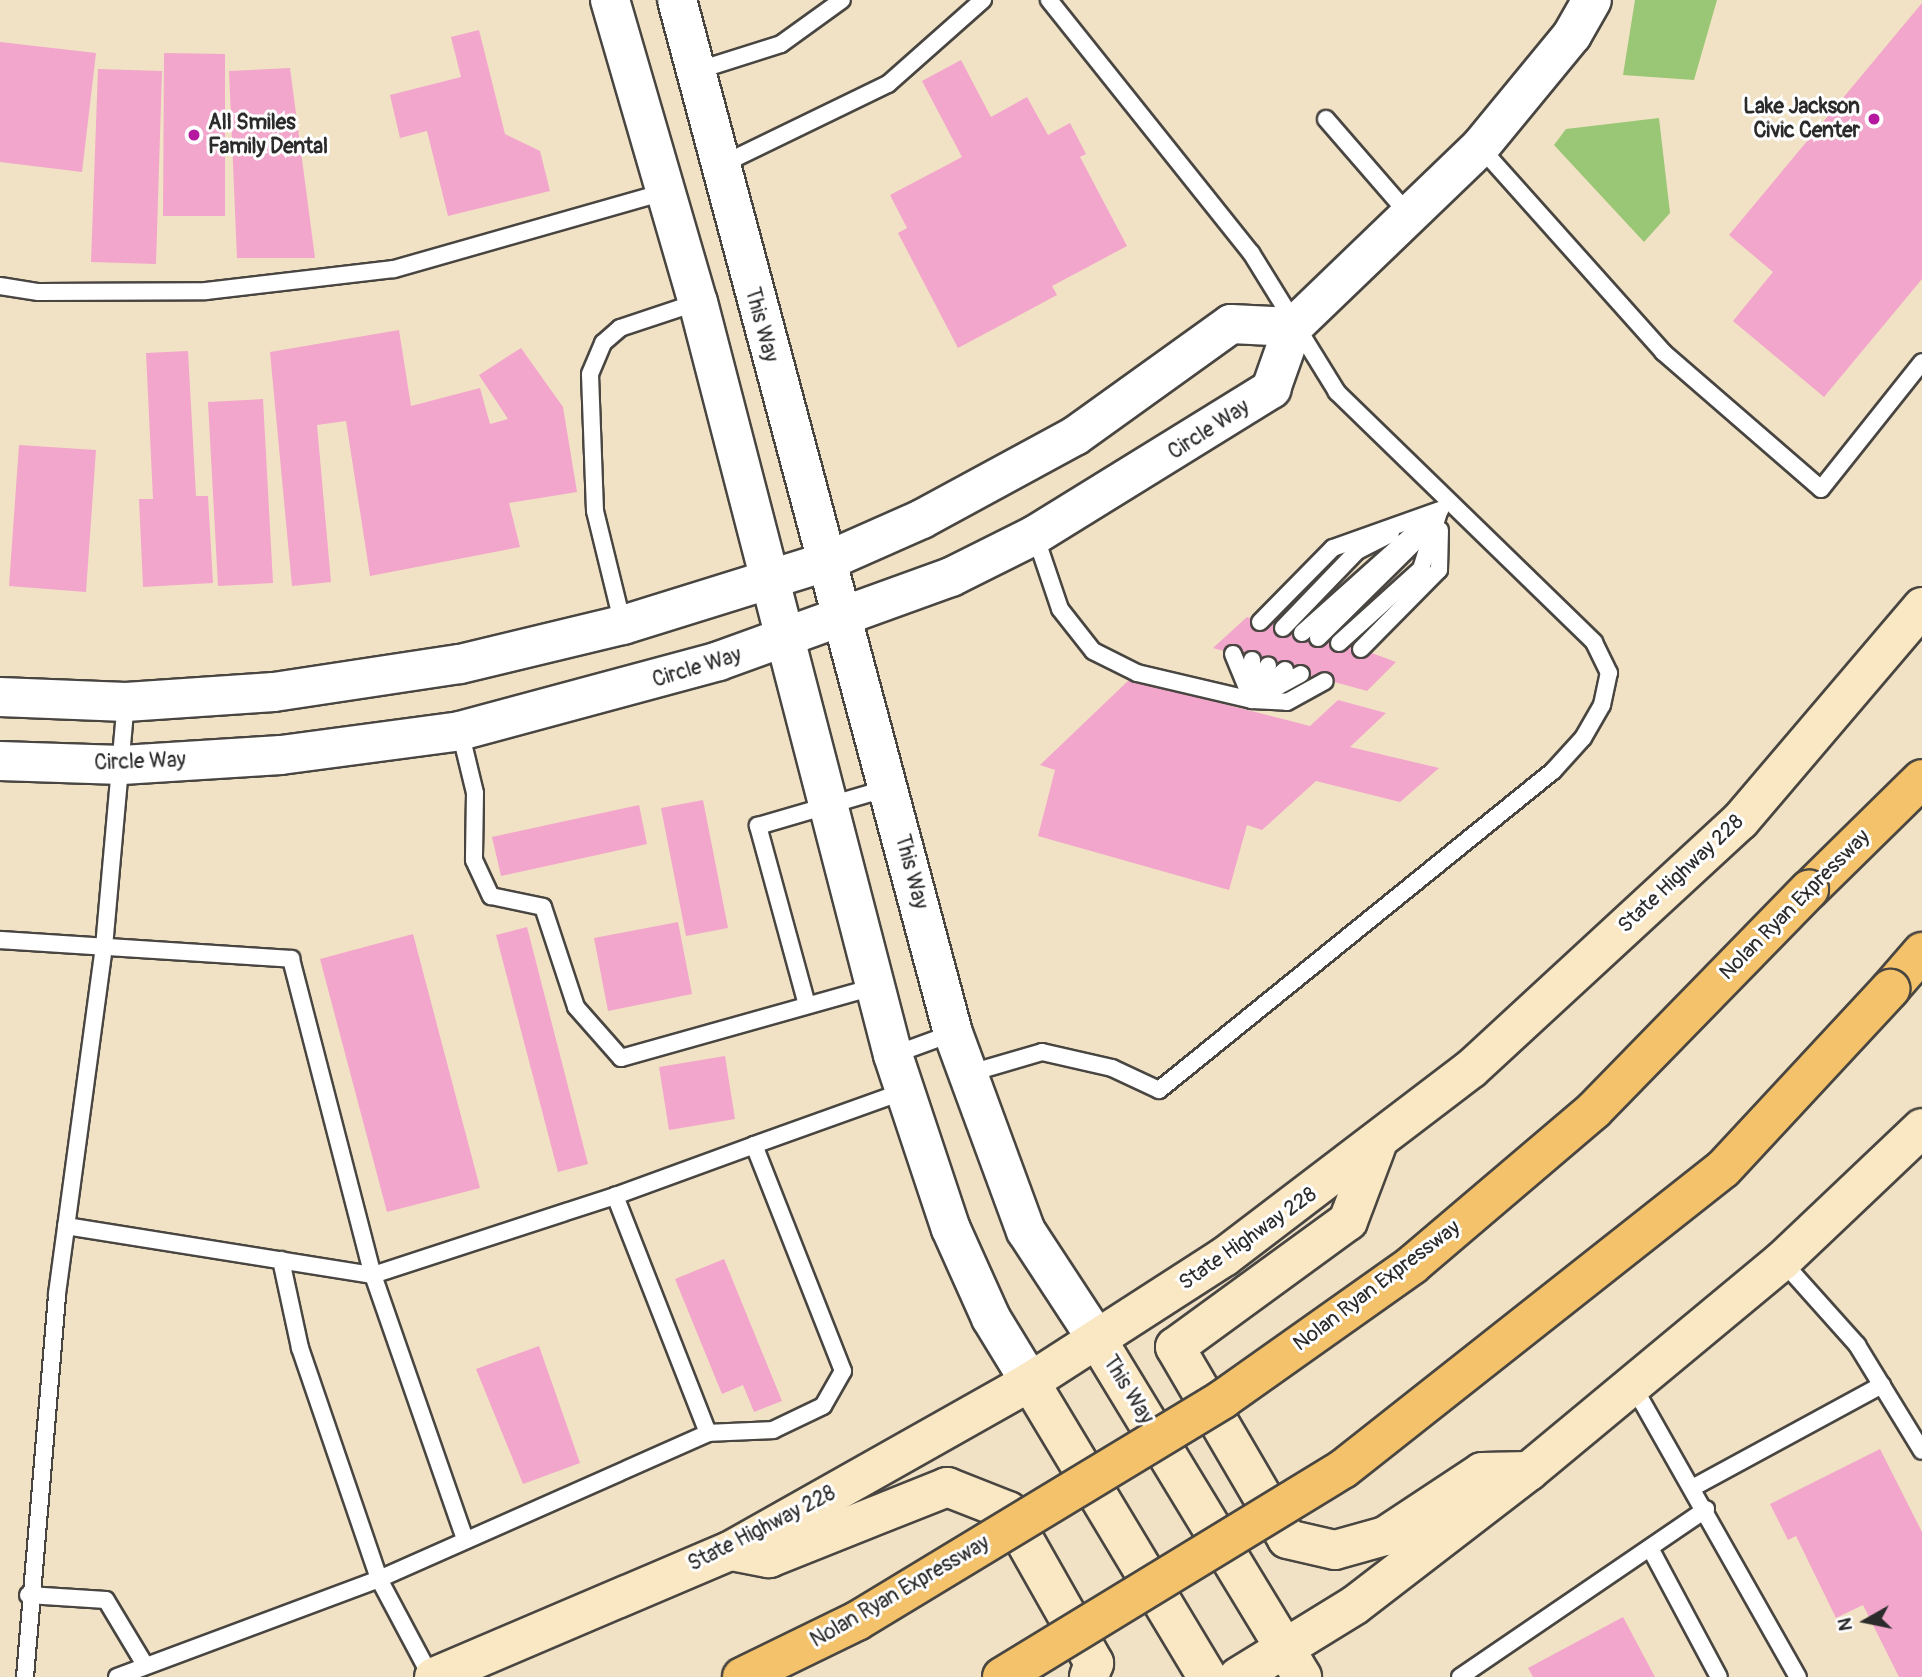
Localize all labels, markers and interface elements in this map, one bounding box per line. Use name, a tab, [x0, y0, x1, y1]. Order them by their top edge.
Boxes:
place label: Lake Jackson Civic Center	[1743, 94, 1860, 144]
place label: All Smiles Family Dental	[208, 110, 328, 160]
marker: Lake Jackson Civic Center	[1866, 111, 1882, 127]
marker: All Smiles Family Dental	[186, 127, 202, 143]
street label: This Way	[739, 285, 783, 365]
street label: Circle Way	[1164, 395, 1254, 465]
street label: Circle Way	[650, 643, 744, 693]
street label: Circle Way	[94, 748, 186, 776]
street label: State Highway 228	[1613, 809, 1749, 939]
street label: Nolan Ryan Expressway	[1715, 825, 1875, 985]
street label: This Way	[889, 832, 933, 912]
street label: State Highway 228	[1174, 1182, 1322, 1296]
street label: Nolan Ryan Expressway	[1289, 1215, 1465, 1357]
street label: This Way	[1097, 1351, 1159, 1429]
street label: State Highway 228	[684, 1481, 840, 1577]
street label: Nolan Ryan Expressway	[806, 1531, 994, 1653]
north arrow	[1831, 1586, 1901, 1656]
text: N	[1832, 1616, 1858, 1633]

